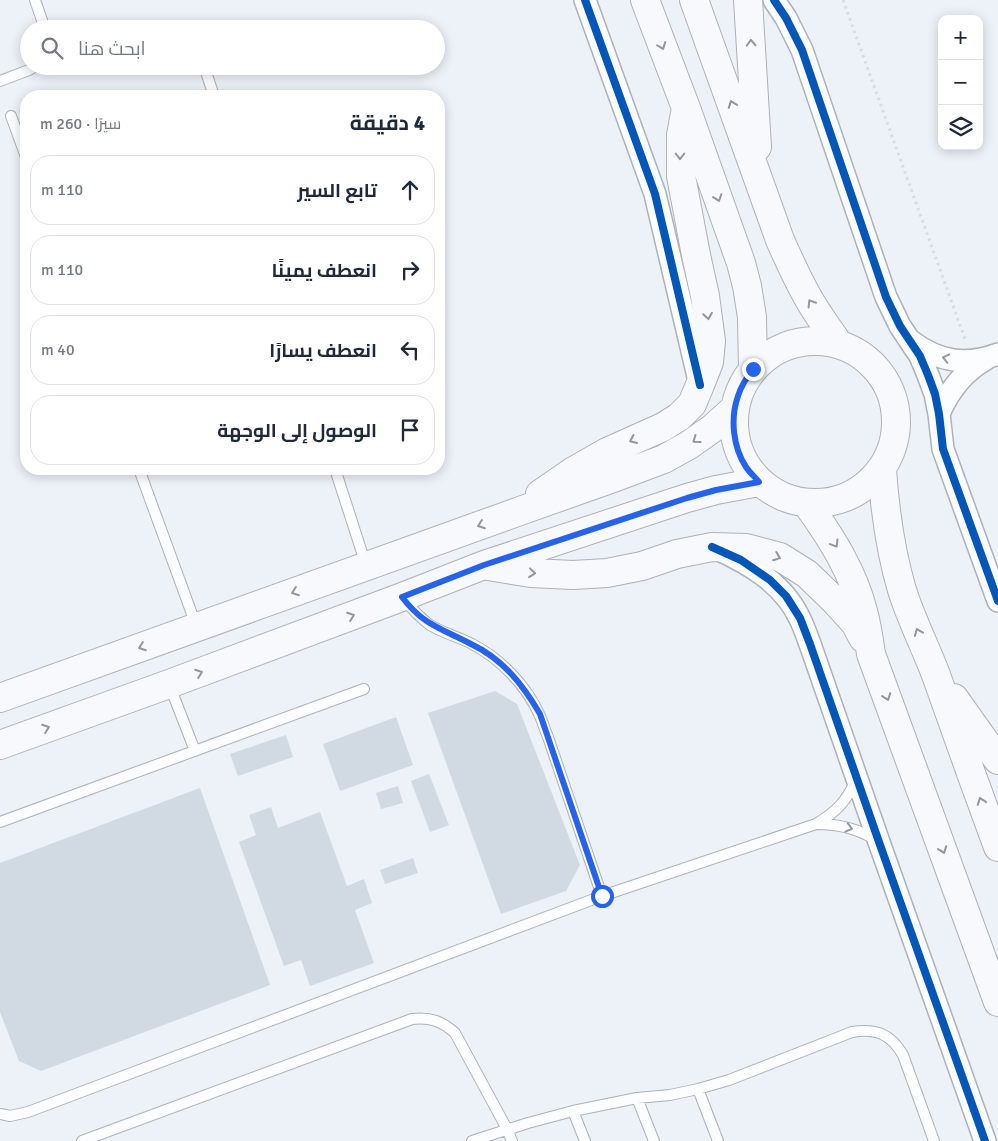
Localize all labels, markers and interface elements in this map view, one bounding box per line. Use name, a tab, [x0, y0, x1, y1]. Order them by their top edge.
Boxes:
map controls	[938, 15, 983, 150]
button: +	[938, 15, 983, 60]
search box	[20, 20, 445, 75]
icon: search	[38, 34, 66, 62]
text: ابحث هنا	[78, 37, 146, 61]
one-way arrow	[745, 38, 756, 46]
one-way arrow	[656, 41, 666, 49]
button: −	[938, 60, 983, 105]
one-way arrow	[728, 100, 738, 108]
button: layers	[938, 105, 983, 150]
text: 4 دقيقة	[350, 110, 425, 136]
text: سيرًا · 260 m	[40, 114, 121, 134]
one-way arrow	[675, 152, 685, 160]
icon: ahead	[396, 176, 424, 204]
text: تابع السير	[297, 179, 377, 203]
text: 110 m	[41, 180, 83, 200]
one-way arrow	[713, 193, 723, 202]
icon: right	[396, 256, 424, 284]
text: انعطف يمينًا	[272, 259, 377, 283]
text: 110 m	[41, 260, 83, 280]
one-way arrow	[808, 299, 818, 308]
one-way arrow	[702, 312, 713, 320]
icon: left	[396, 336, 424, 364]
text: انعطف يسارًا	[269, 339, 377, 363]
text: 40 m	[41, 340, 75, 360]
one-way arrow	[941, 353, 950, 364]
route end	[742, 358, 765, 381]
icon: arrive	[396, 416, 424, 444]
text: الوصول إلى الوجهة	[217, 419, 377, 443]
one-way arrow	[629, 434, 638, 445]
one-way arrow	[693, 434, 702, 443]
one-way arrow	[477, 519, 485, 529]
one-way arrow	[828, 539, 838, 548]
one-way arrow	[772, 551, 781, 561]
one-way arrow	[528, 567, 536, 578]
one-way arrow	[291, 586, 300, 596]
one-way arrow	[346, 612, 355, 622]
one-way arrow	[914, 629, 924, 637]
one-way arrow	[138, 641, 147, 651]
one-way arrow	[194, 669, 202, 679]
one-way arrow	[881, 693, 891, 701]
one-way arrow	[41, 724, 50, 734]
one-way arrow	[977, 797, 987, 806]
one-way arrow	[844, 822, 852, 832]
one-way arrow	[937, 845, 947, 854]
route start	[591, 885, 614, 908]

